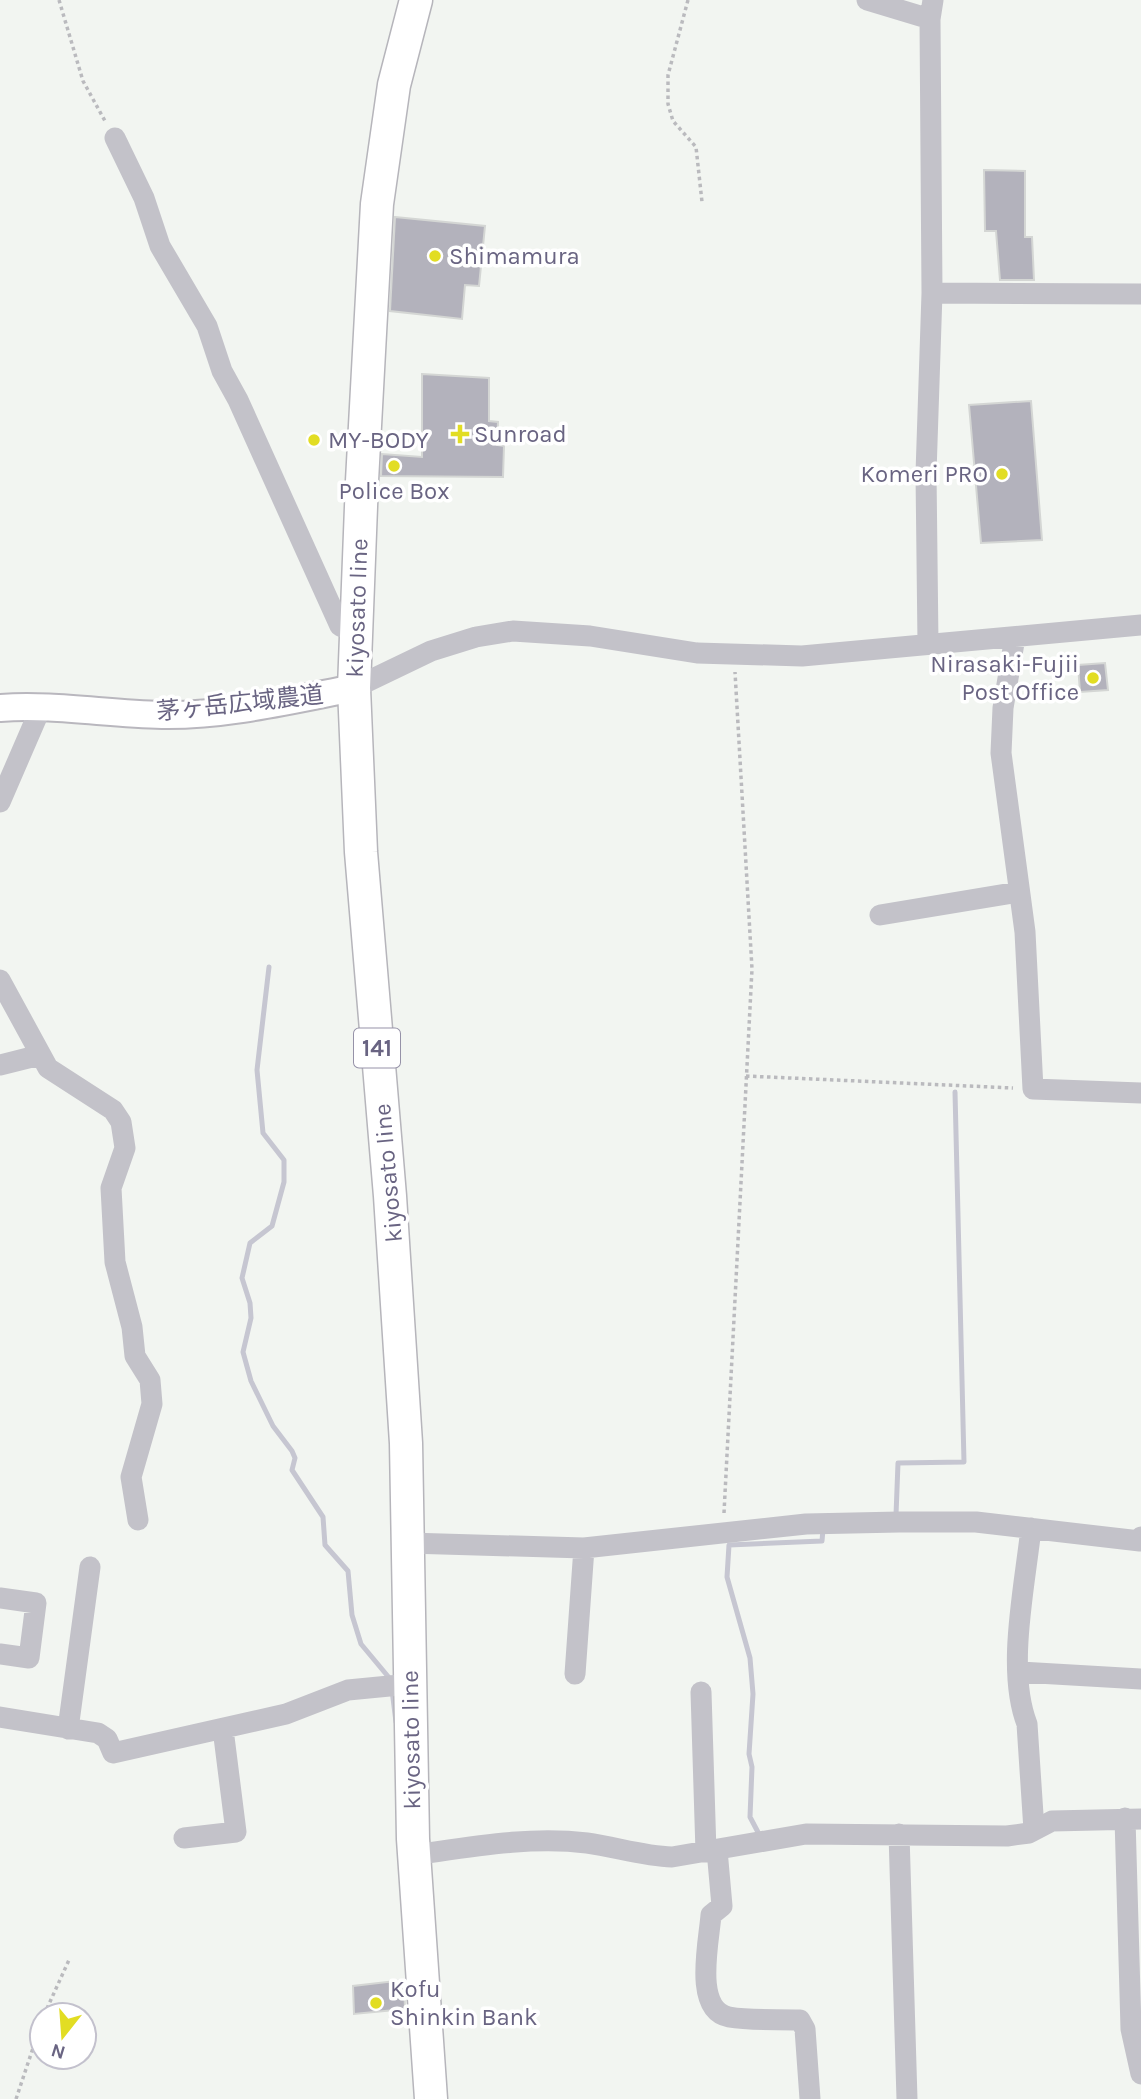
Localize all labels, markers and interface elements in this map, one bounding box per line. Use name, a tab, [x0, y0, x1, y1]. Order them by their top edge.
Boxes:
place label: Shimamura	[449, 242, 580, 270]
marker: Shimamura	[427, 248, 443, 264]
place label: Sunroad	[474, 420, 567, 448]
place label: MY-BODY	[328, 426, 429, 454]
marker: Sunroad	[452, 426, 468, 442]
marker: MY-BODY	[306, 432, 322, 448]
marker: Police Box	[386, 458, 402, 474]
place label: Komeri PRO	[861, 460, 988, 488]
marker: Komeri PRO	[994, 466, 1010, 482]
place label: Police Box	[339, 477, 450, 505]
street label: kiyosato line	[341, 538, 373, 678]
place label: Nirasaki-Fujii Post Office	[930, 650, 1079, 706]
marker: Nirasaki-Fujii Post Office	[1085, 670, 1101, 686]
street label: 茅ヶ岳広域農道	[155, 680, 325, 726]
road number: 141	[354, 1028, 400, 1068]
street label: kiyosato line	[368, 1102, 408, 1244]
street label: kiyosato line	[396, 1670, 426, 1810]
place label: Kofu Shinkin Bank	[390, 1975, 538, 2031]
marker: Kofu Shinkin Bank	[368, 1995, 384, 2011]
north arrow	[28, 2001, 98, 2071]
text: N	[49, 2039, 68, 2064]

